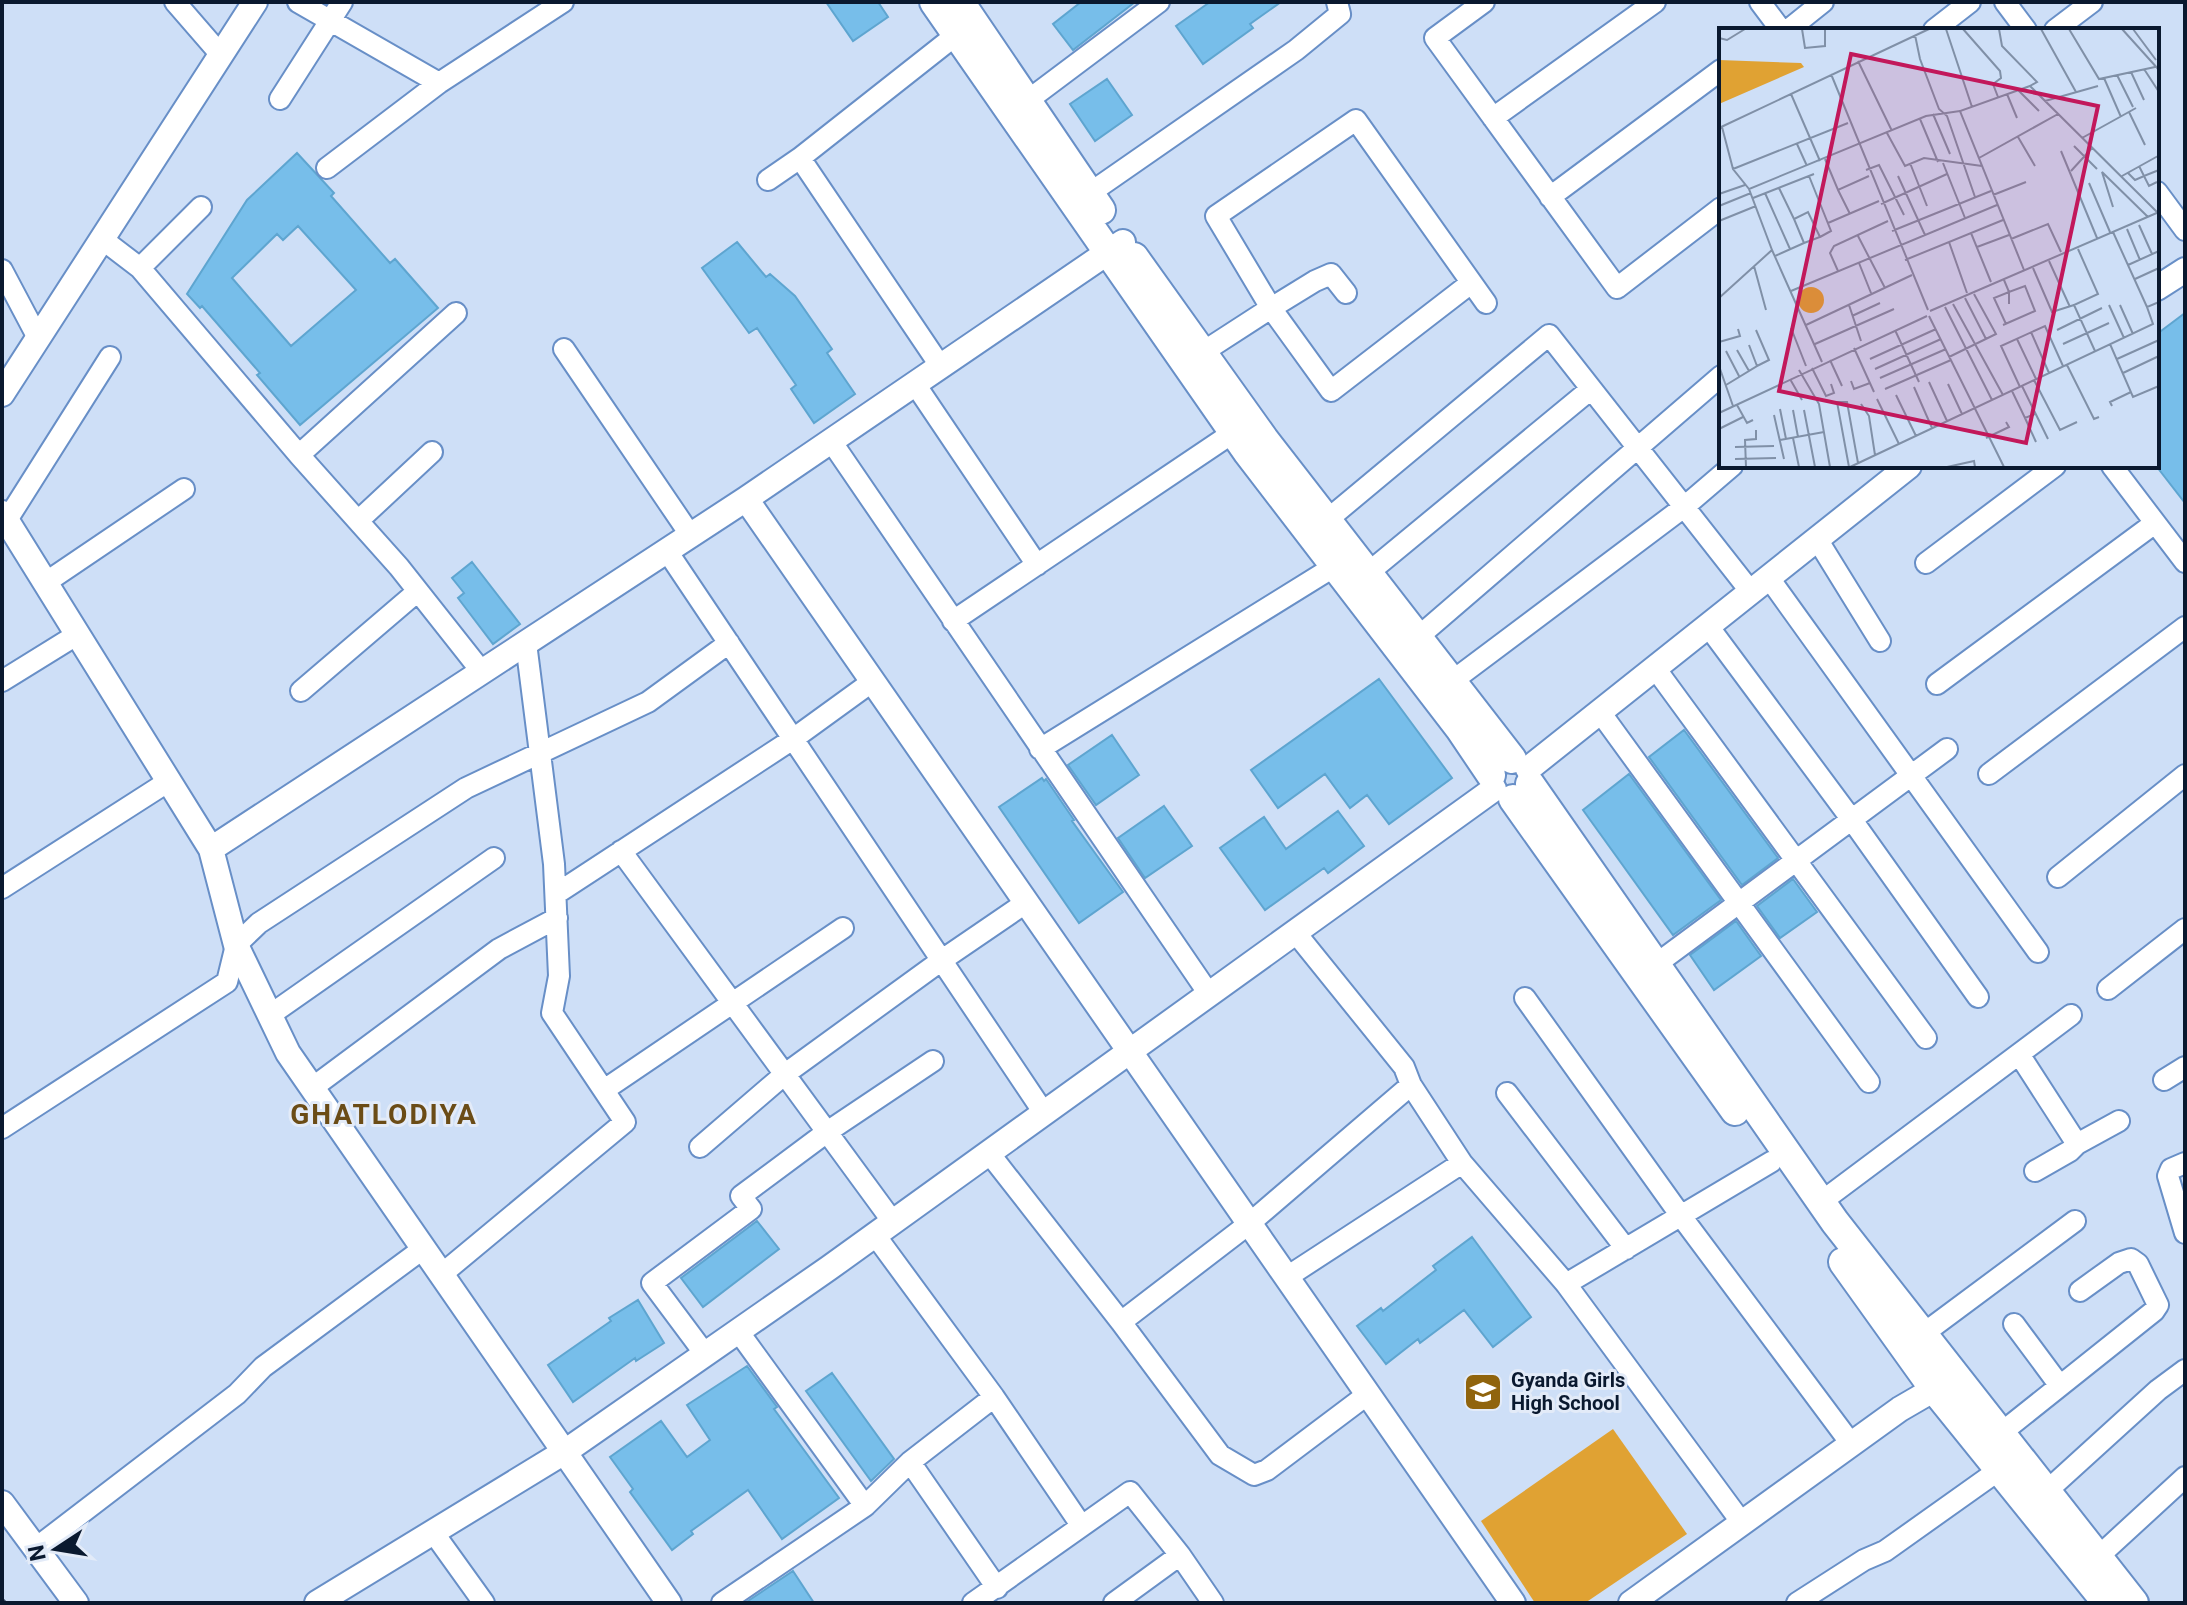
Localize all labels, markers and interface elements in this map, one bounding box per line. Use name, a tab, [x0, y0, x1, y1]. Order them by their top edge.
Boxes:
inset map	[1719, 28, 2159, 468]
district label: GHATLODIYA	[290, 1098, 478, 1131]
place label: Gyanda Girls High School	[1511, 1368, 1625, 1415]
school or university icon: Gyanda Girls High School	[1462, 1371, 1504, 1413]
north arrow	[16, 1509, 96, 1589]
text: N	[23, 1543, 51, 1563]

